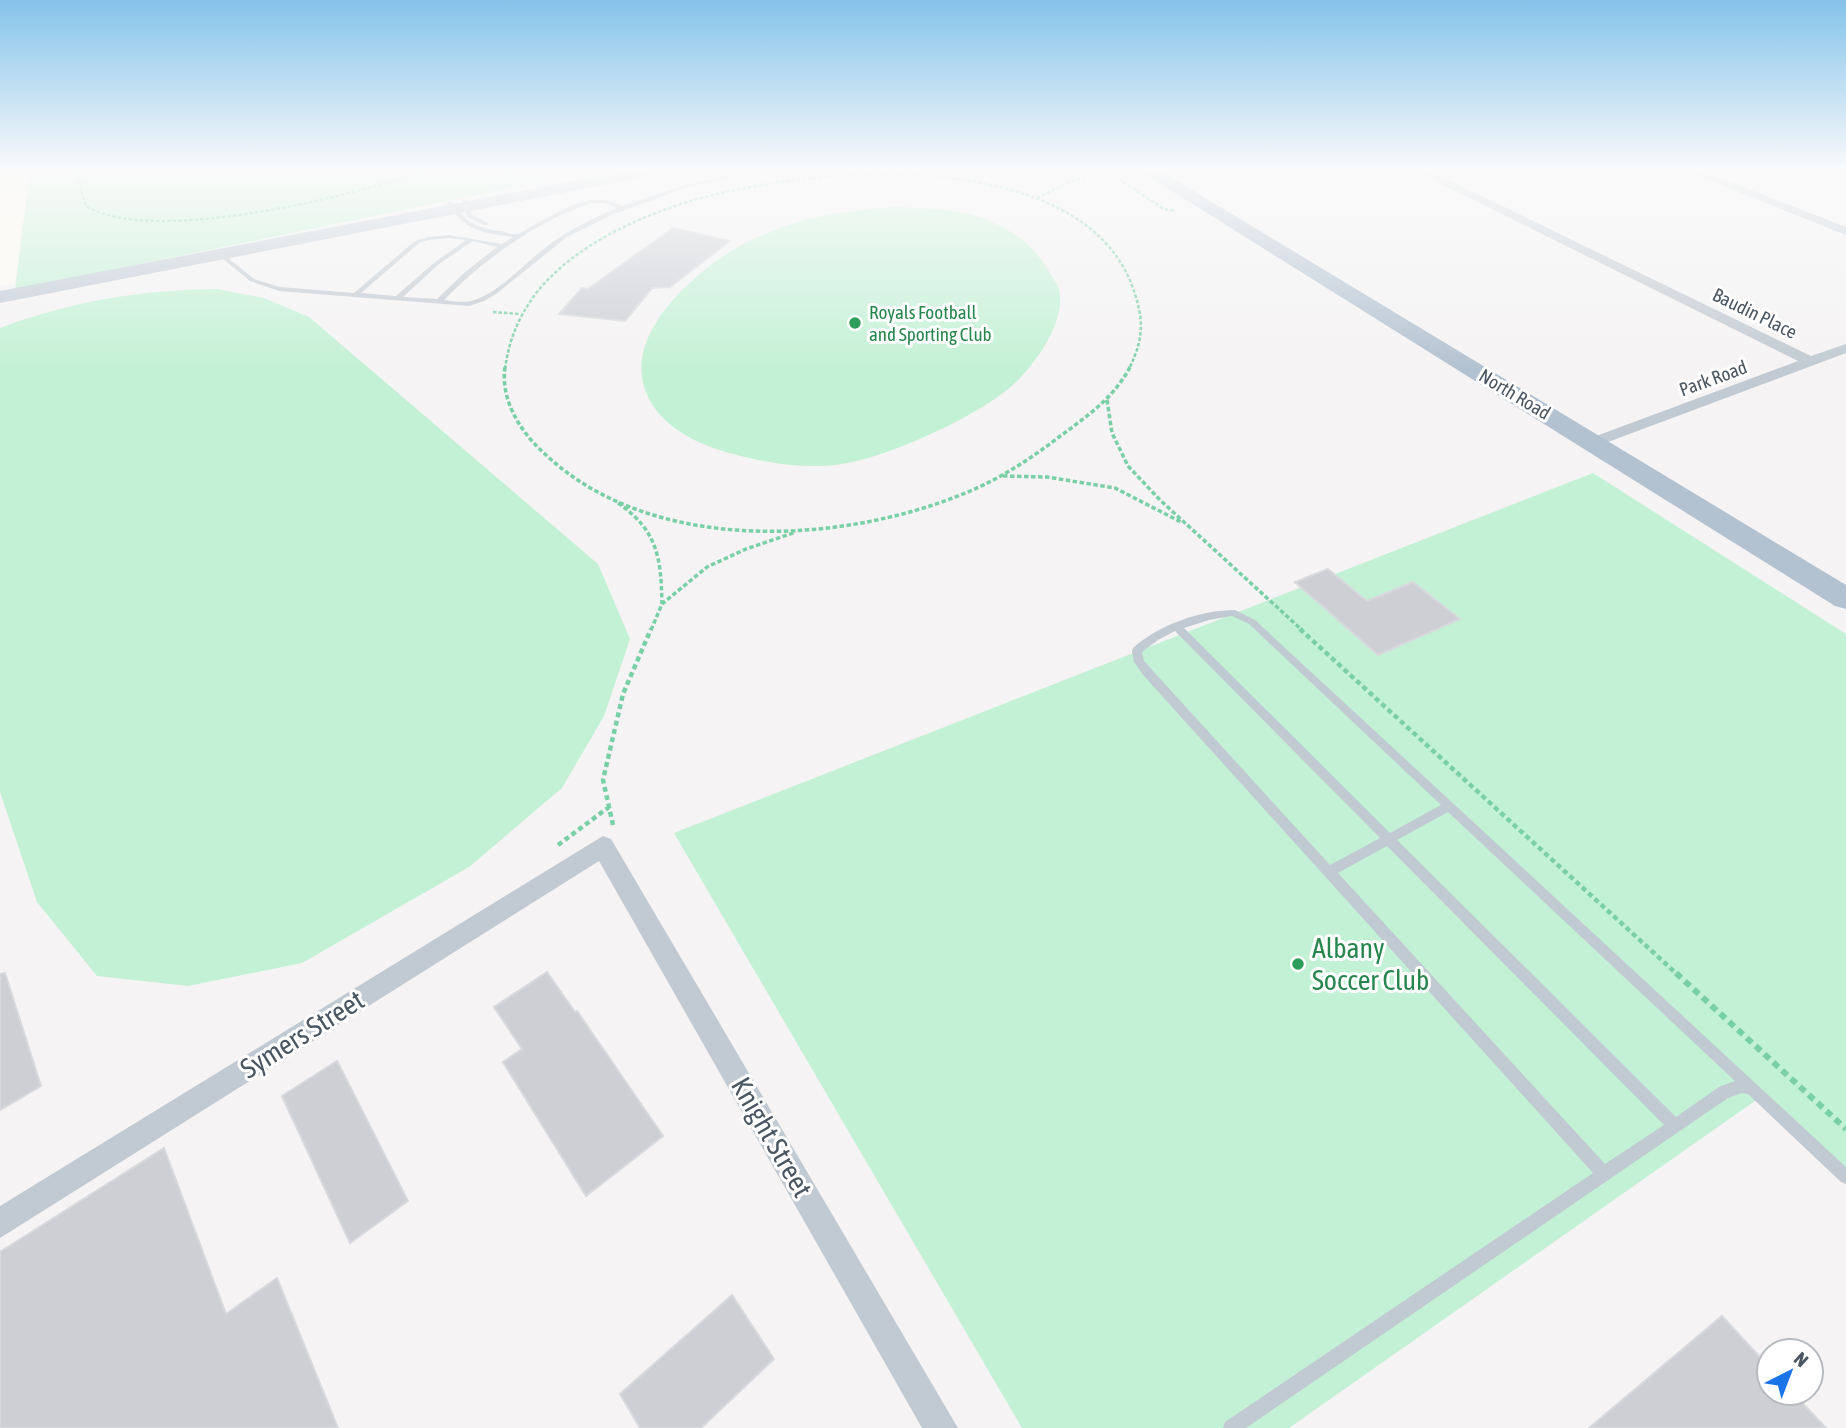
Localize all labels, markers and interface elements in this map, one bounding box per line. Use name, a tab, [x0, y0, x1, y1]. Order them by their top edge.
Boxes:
street label: Baudin Place	[1709, 283, 1801, 343]
place label: Royals Football and Sporting Club	[869, 301, 992, 345]
marker: Royals Football and Sporting Club	[847, 315, 863, 331]
street label: Park Road	[1676, 356, 1750, 400]
street label: North Road	[1475, 364, 1555, 424]
place label: Albany Soccer Club	[1312, 932, 1429, 996]
marker: Albany Soccer Club	[1290, 956, 1306, 972]
street label: Symers Street	[234, 984, 370, 1084]
street label: Knight Street	[725, 1072, 819, 1202]
north arrow	[1755, 1337, 1825, 1407]
text: N	[1790, 1347, 1813, 1371]

